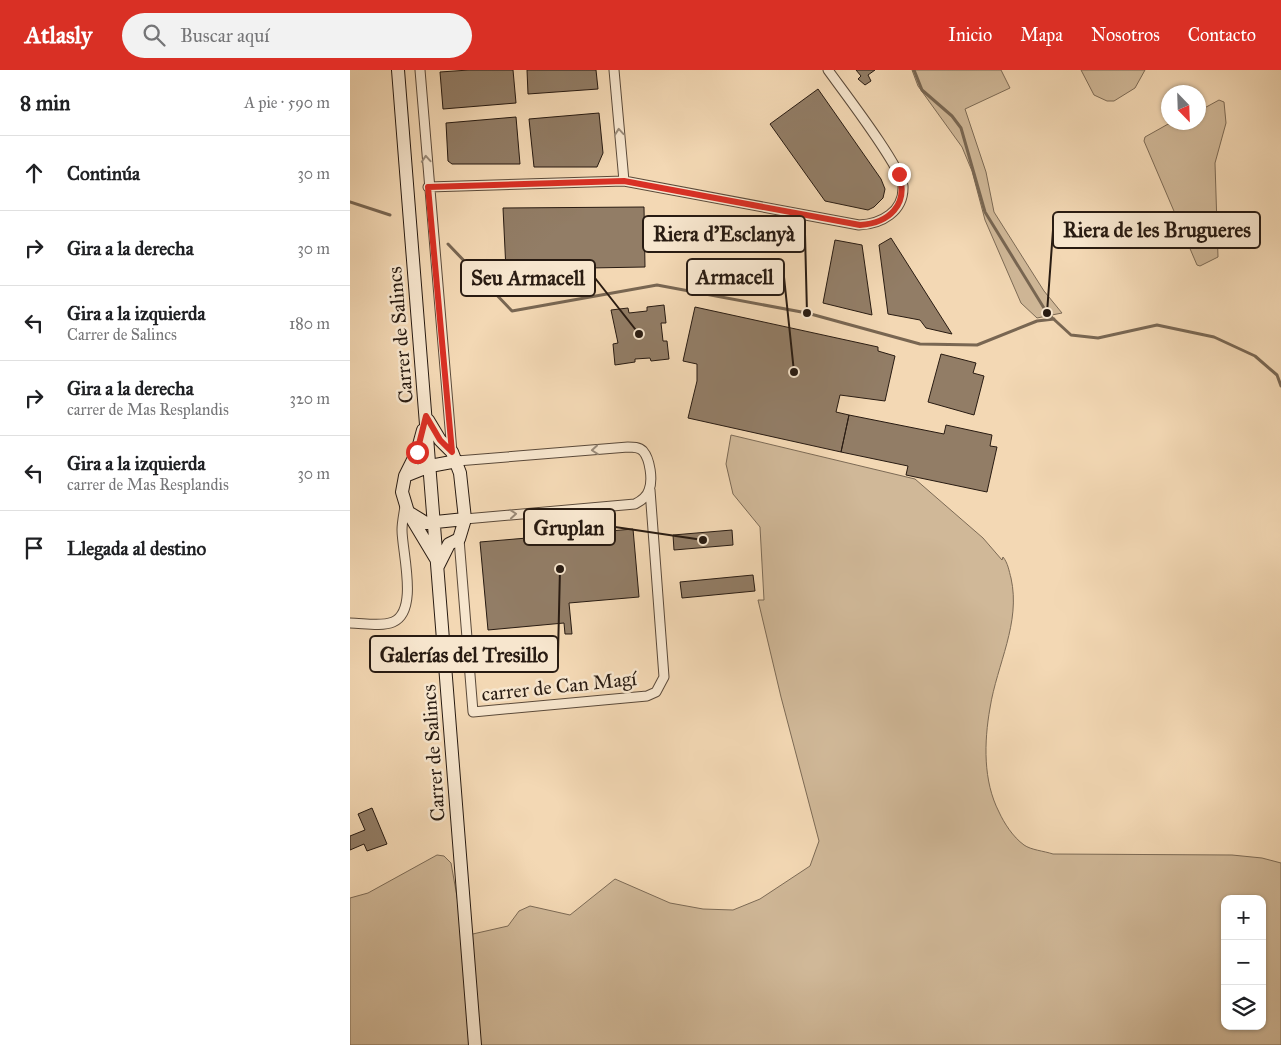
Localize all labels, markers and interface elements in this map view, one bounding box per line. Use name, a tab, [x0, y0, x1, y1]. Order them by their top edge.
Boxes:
search box	[122, 13, 472, 58]
text: Atlasly	[25, 20, 92, 50]
icon: search	[140, 21, 168, 49]
text: Buscar aquí	[180, 24, 270, 47]
text: Inicio	[948, 24, 992, 46]
text: Mapa	[1020, 24, 1063, 46]
text: Nosotros	[1091, 24, 1160, 46]
text: Contacto	[1188, 24, 1256, 46]
north arrow	[1161, 85, 1206, 130]
text: 8 min	[20, 90, 70, 116]
text: A pie · 590 m	[244, 93, 330, 112]
one-way arrow	[614, 128, 625, 136]
one-way arrow	[421, 155, 432, 163]
icon: ahead	[20, 159, 48, 187]
text: Continúa	[67, 162, 140, 185]
route end	[888, 163, 911, 186]
text: 30 m	[297, 164, 330, 183]
callout: Riera de les Brugueres	[1053, 212, 1260, 248]
callout: Riera d'Esclanyà	[643, 216, 805, 252]
text: Riera de les Brugueres	[1063, 217, 1251, 243]
text: Riera d'Esclanyà	[653, 221, 796, 247]
icon: right	[20, 234, 48, 262]
text: Gira a la derecha	[67, 237, 194, 260]
text: 30 m	[297, 239, 330, 258]
callout: Armacell	[687, 259, 784, 295]
callout: Seu Armacell	[461, 260, 595, 296]
text: Armacell	[694, 264, 775, 290]
text: Seu Armacell	[471, 265, 586, 291]
street label: Carrer de Salincs	[382, 266, 418, 404]
text: Gira a la izquierda	[67, 302, 206, 325]
icon: left	[20, 309, 48, 337]
text: 180 m	[289, 314, 330, 333]
text: Carrer de Salincs	[67, 325, 177, 344]
text: Gira a la derecha	[67, 377, 194, 400]
icon: right	[20, 384, 48, 412]
text: 320 m	[290, 389, 330, 408]
text: carrer de Mas Resplandis	[67, 400, 229, 419]
route start	[406, 441, 429, 464]
one-way arrow	[590, 444, 598, 455]
text: Gira a la izquierda	[67, 452, 206, 475]
icon: left	[20, 459, 48, 487]
text: 30 m	[297, 464, 330, 483]
text: carrer de Mas Resplandis	[67, 475, 229, 494]
one-way arrow	[509, 509, 517, 520]
callout: Gruplan	[524, 509, 615, 545]
text: Gruplan	[534, 515, 605, 541]
icon: arrive	[20, 534, 48, 562]
text: Llegada al destino	[67, 537, 206, 560]
callout: Galerías del Tresillo	[370, 636, 558, 672]
text: Galerías del Tresillo	[380, 642, 549, 668]
street label: carrer de Can Magí	[480, 666, 639, 707]
street label: Carrer de Salincs	[416, 684, 450, 822]
map controls	[1221, 895, 1266, 1030]
button: +	[1221, 895, 1266, 940]
button: −	[1221, 940, 1266, 985]
button: layers	[1221, 985, 1266, 1030]

